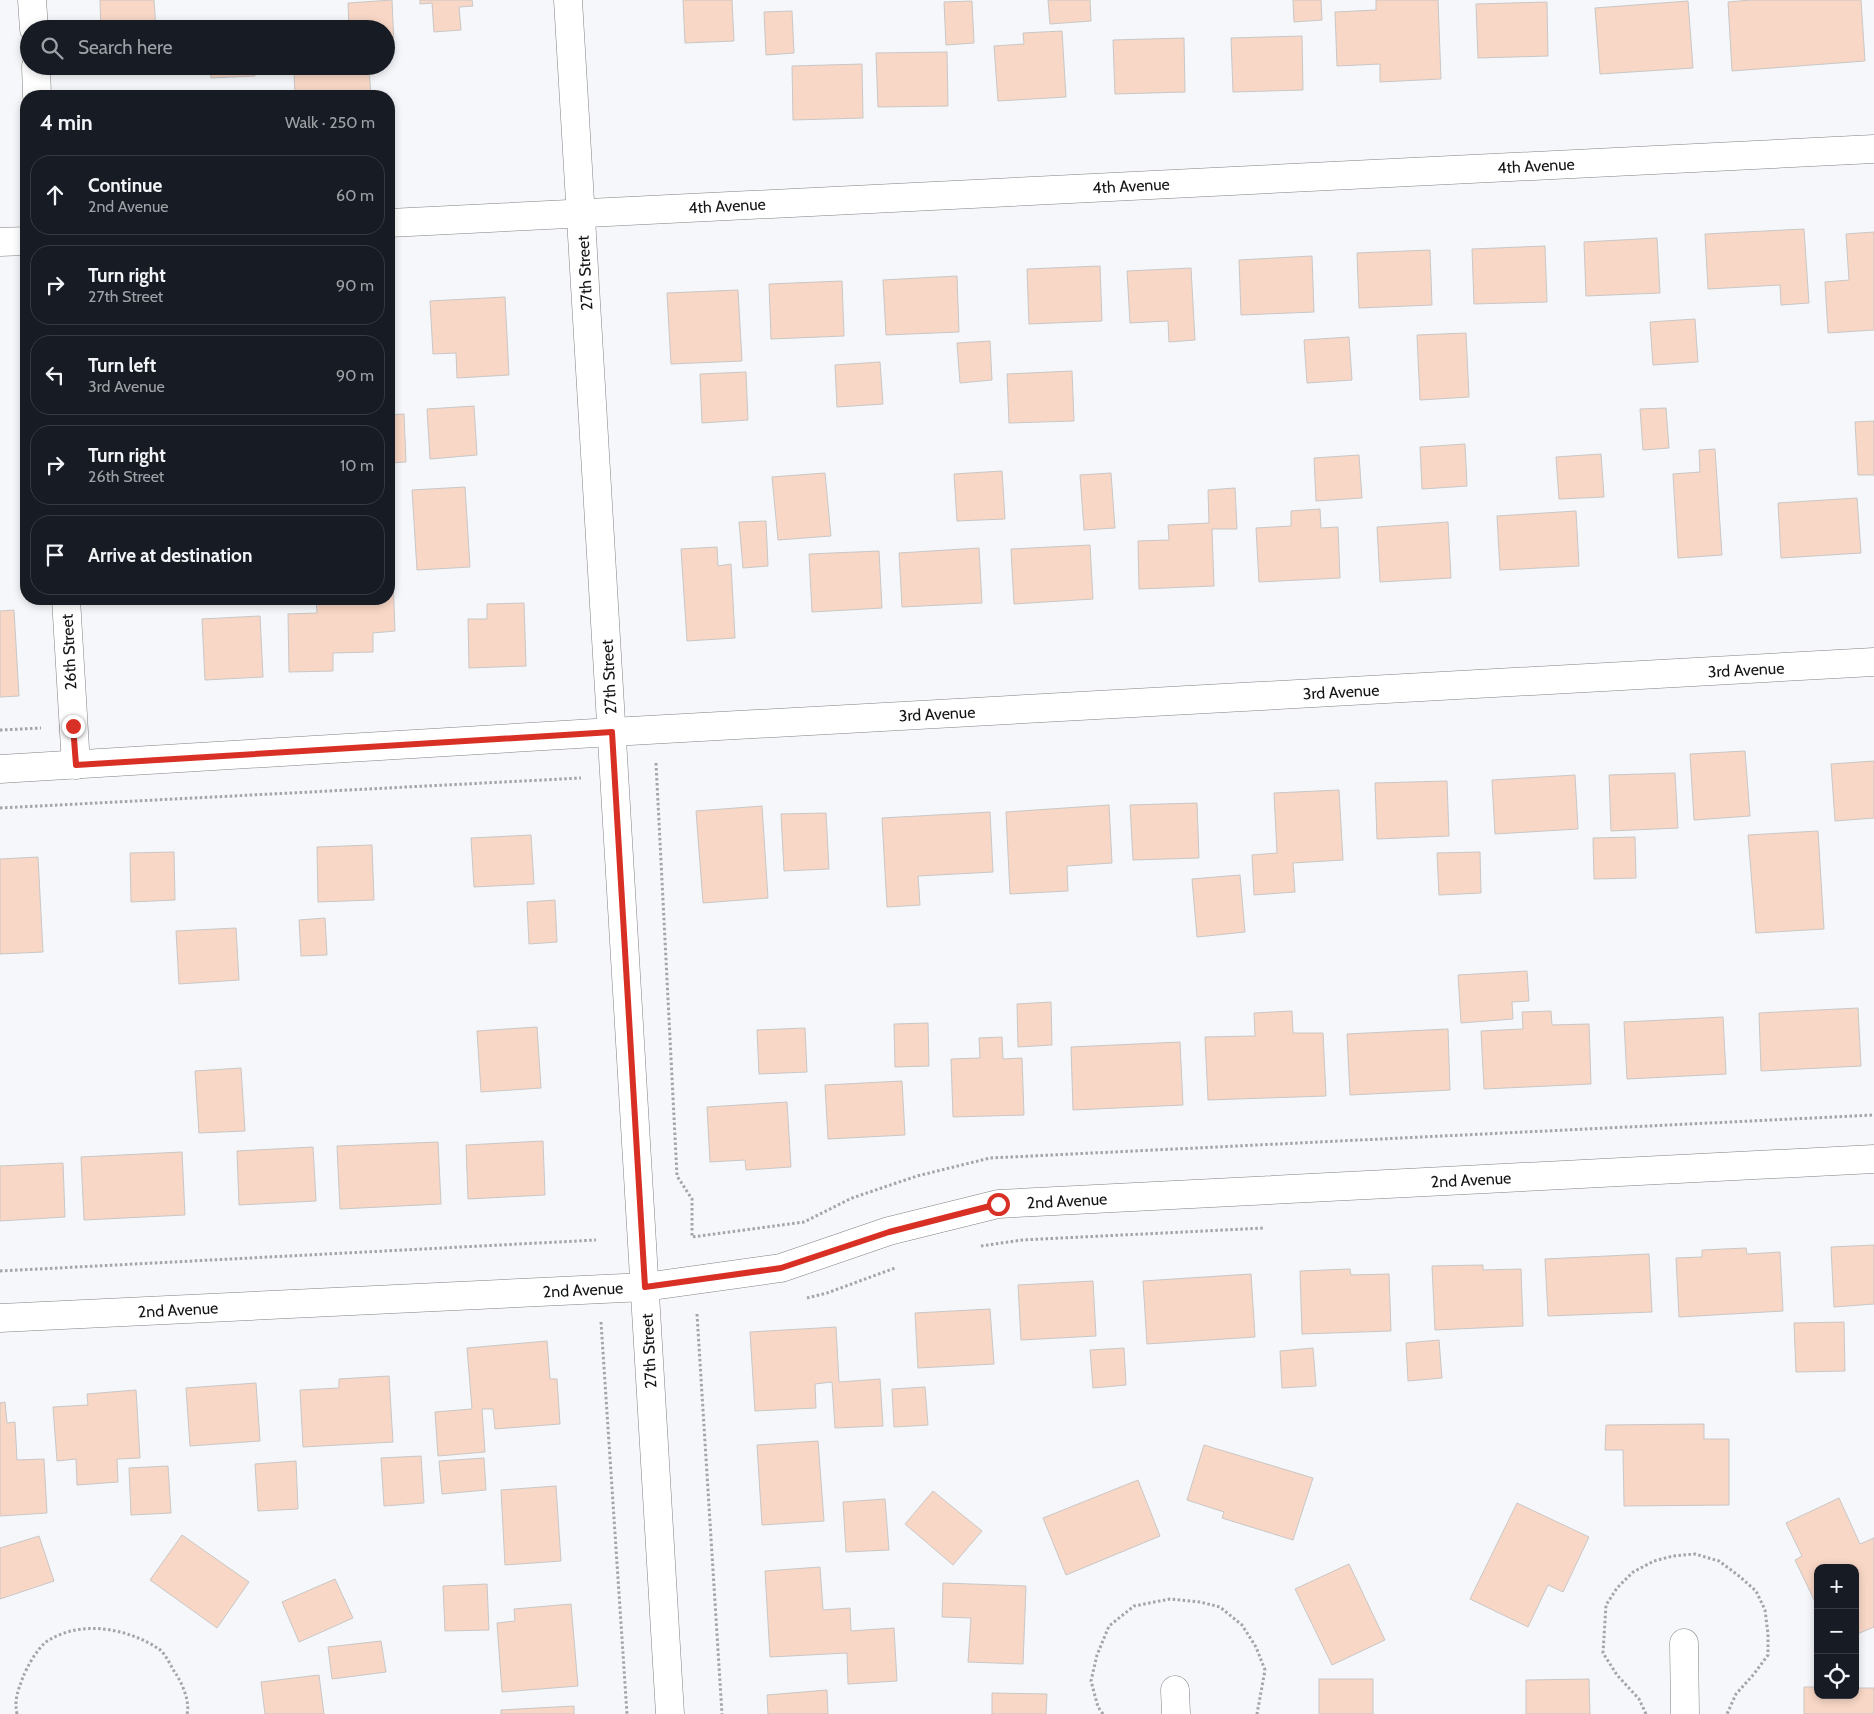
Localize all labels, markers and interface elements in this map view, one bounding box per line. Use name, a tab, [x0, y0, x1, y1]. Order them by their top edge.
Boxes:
search box	[20, 20, 395, 75]
icon: search	[38, 34, 66, 62]
text: Search here	[78, 36, 172, 59]
text: 4 min	[40, 110, 93, 135]
text: Walk · 250 m	[285, 113, 375, 132]
street label: 4th Avenue	[1497, 154, 1575, 178]
text: Continue	[88, 174, 162, 197]
street label: 4th Avenue	[1092, 174, 1170, 198]
icon: ahead	[41, 181, 69, 209]
text: 60 m	[336, 186, 374, 205]
street label: 4th Avenue	[688, 194, 766, 218]
text: 2nd Avenue	[88, 197, 169, 216]
street label: 27th Street	[574, 234, 596, 311]
text: Turn right	[88, 264, 166, 287]
icon: right	[41, 271, 69, 299]
text: 90 m	[336, 276, 374, 295]
text: 27th Street	[88, 287, 163, 306]
text: Turn left	[88, 354, 156, 377]
icon: left	[41, 361, 69, 389]
text: 90 m	[336, 366, 374, 385]
text: 3rd Avenue	[88, 377, 165, 396]
text: Turn right	[88, 444, 166, 467]
icon: right	[41, 451, 69, 479]
text: 10 m	[340, 456, 374, 475]
text: 26th Street	[88, 467, 164, 486]
icon: arrive	[41, 541, 69, 569]
text: Arrive at destination	[88, 544, 252, 567]
street label: 26th Street	[57, 613, 80, 691]
street label: 27th Street	[598, 638, 620, 715]
street label: 3rd Avenue	[1707, 659, 1785, 681]
street label: 3rd Avenue	[1302, 681, 1380, 703]
street label: 3rd Avenue	[898, 703, 976, 725]
route end	[62, 715, 85, 738]
street label: 2nd Avenue	[1430, 1168, 1512, 1192]
street label: 2nd Avenue	[1026, 1189, 1108, 1213]
route start	[987, 1193, 1010, 1216]
street label: 2nd Avenue	[542, 1278, 624, 1302]
street label: 2nd Avenue	[137, 1298, 219, 1322]
street label: 27th Street	[638, 1312, 660, 1389]
map controls	[1814, 1564, 1859, 1699]
button: +	[1814, 1564, 1859, 1609]
button: −	[1814, 1609, 1859, 1654]
button: locate	[1814, 1654, 1859, 1699]

